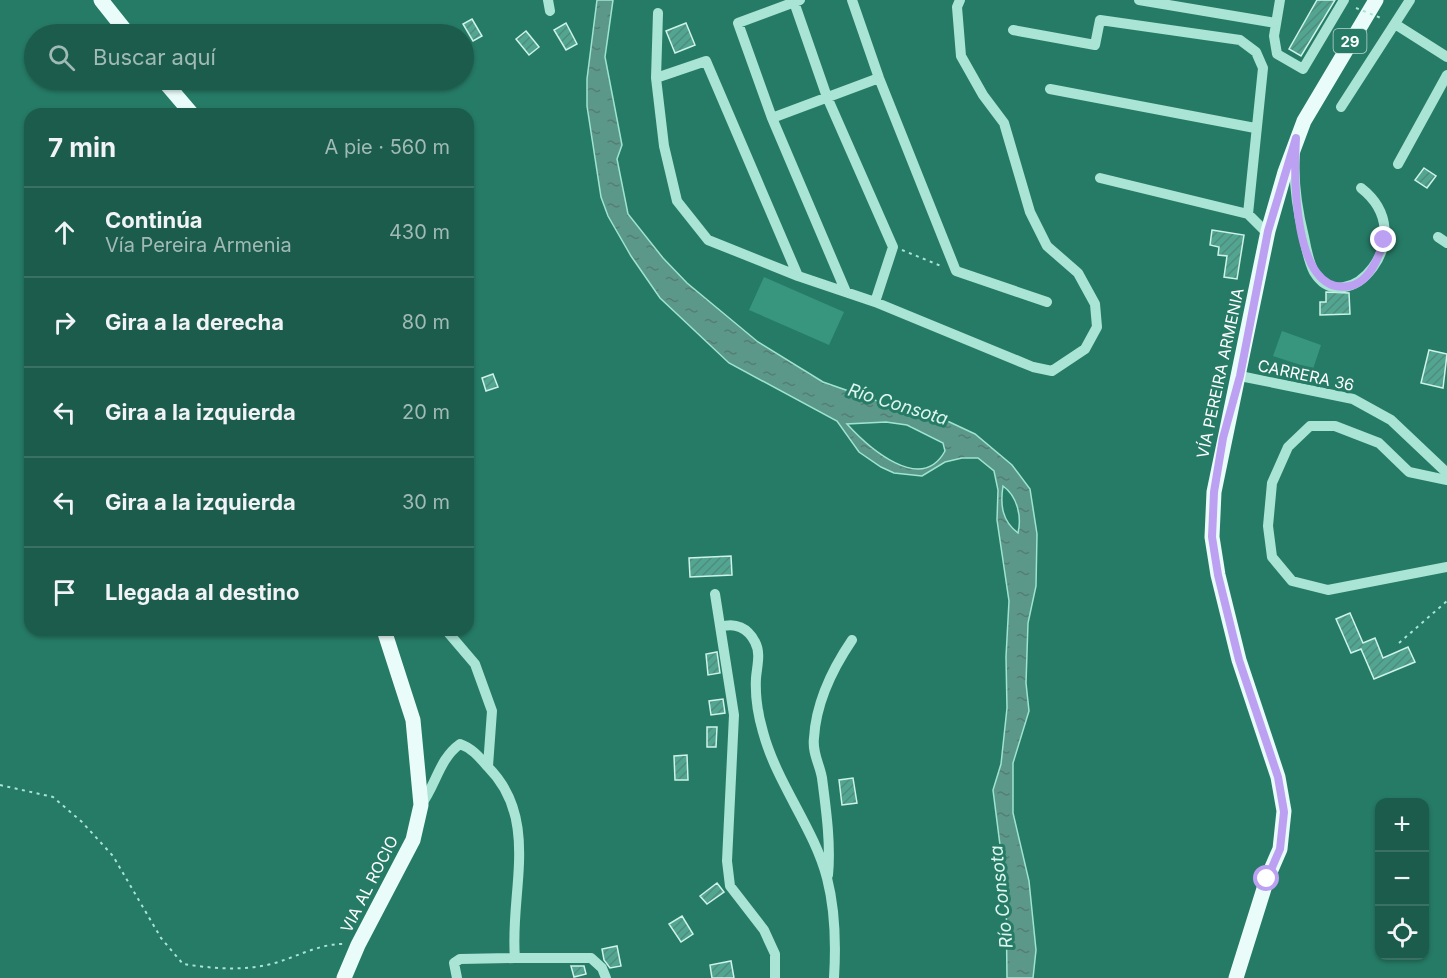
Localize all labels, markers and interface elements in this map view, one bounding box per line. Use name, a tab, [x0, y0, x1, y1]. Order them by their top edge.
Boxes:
search box	[24, 24, 474, 90]
road number: 29	[1334, 29, 1366, 53]
icon: search	[45, 41, 78, 74]
text: Buscar aquí	[93, 44, 216, 70]
text: 7 min	[48, 132, 116, 163]
text: A pie · 560 m	[324, 135, 450, 159]
text: Continúa	[105, 207, 203, 233]
icon: ahead	[48, 216, 81, 249]
text: 430 m	[389, 220, 450, 244]
route end	[1370, 226, 1396, 252]
text: Vía Pereira Armenia	[105, 233, 292, 257]
street label: VÍA PEREIRA ARMENIA	[1192, 286, 1248, 460]
icon: right	[48, 306, 81, 339]
text: Gira a la derecha	[105, 309, 284, 335]
text: 80 m	[402, 310, 450, 334]
street label: CARRERA 36	[1256, 355, 1356, 395]
water label: Río Consota	[845, 379, 951, 429]
icon: left	[48, 396, 81, 429]
text: Gira a la izquierda	[105, 399, 296, 425]
text: 20 m	[402, 400, 450, 424]
icon: left	[48, 486, 81, 519]
text: Gira a la izquierda	[105, 489, 296, 515]
text: 30 m	[402, 490, 450, 514]
icon: arrive	[48, 576, 81, 609]
text: Llegada al destino	[105, 579, 299, 605]
map controls	[1375, 798, 1429, 960]
button: +	[1375, 798, 1429, 852]
street label: VIA AL ROCIO	[336, 832, 402, 936]
water label: Río Consota	[985, 844, 1017, 950]
button: −	[1375, 852, 1429, 906]
route start	[1253, 865, 1279, 891]
button: locate	[1375, 906, 1429, 960]

